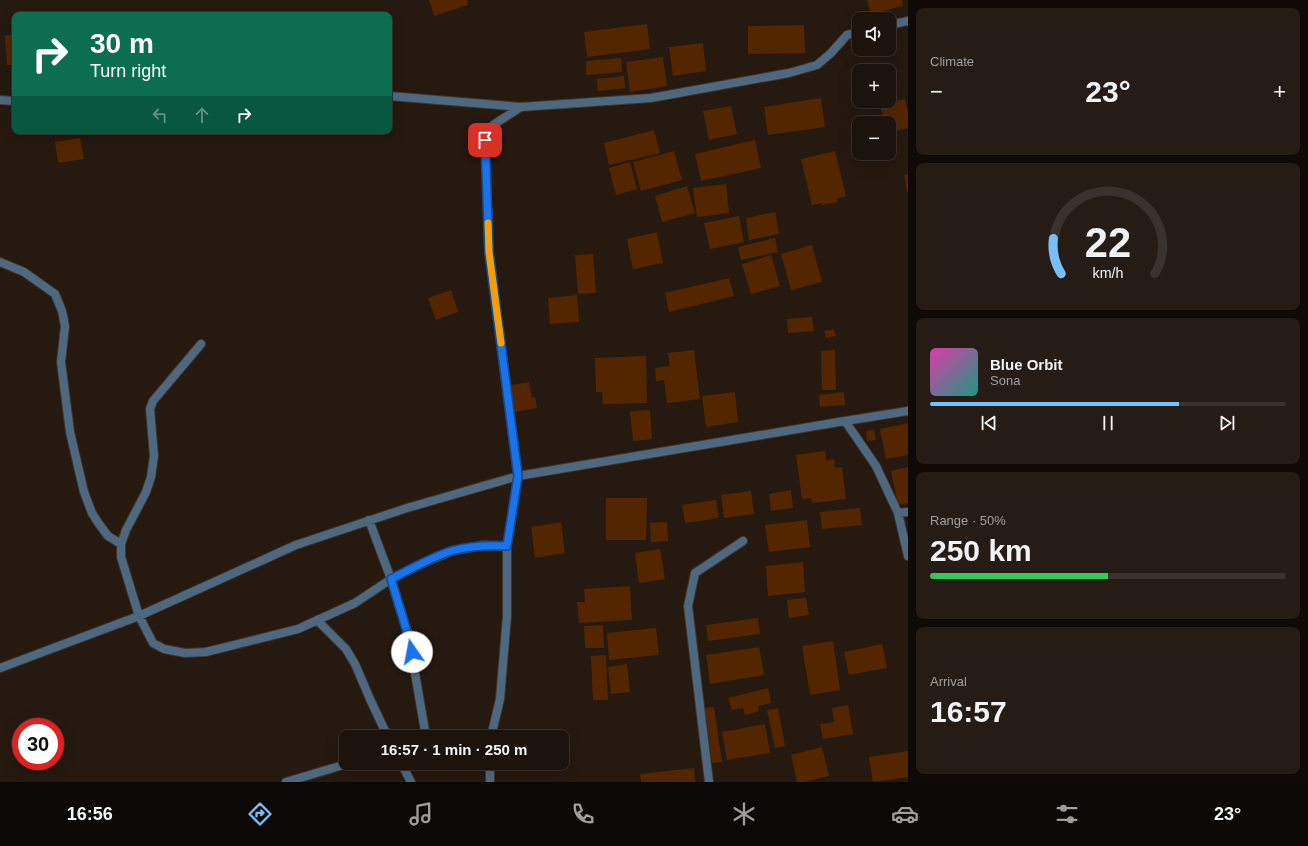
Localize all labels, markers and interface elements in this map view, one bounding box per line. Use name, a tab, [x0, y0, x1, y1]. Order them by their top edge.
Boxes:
map controls	[852, 12, 896, 160]
button: sound	[852, 12, 896, 56]
icon: right	[24, 28, 76, 80]
text: 30 m	[90, 28, 154, 59]
text: Climate	[930, 54, 974, 69]
text: Turn right	[90, 61, 166, 81]
button: +	[852, 64, 896, 108]
text: 23°	[1085, 75, 1131, 108]
text: −	[930, 79, 943, 104]
text: +	[1273, 79, 1286, 104]
icon: left	[149, 104, 171, 126]
icon: ahead	[191, 104, 213, 126]
icon: right	[233, 104, 255, 126]
button: −	[852, 116, 896, 160]
pin	[468, 123, 502, 157]
icon: arrive	[474, 129, 496, 151]
text: 22	[1085, 219, 1131, 266]
text: km/h	[1093, 265, 1124, 281]
text: Blue Orbit	[990, 356, 1063, 373]
text: Sona	[990, 373, 1020, 388]
icon: previous	[978, 412, 1000, 434]
icon: pause	[1097, 412, 1119, 434]
icon: next	[1216, 412, 1238, 434]
text: Range · 50%	[930, 513, 1006, 528]
text: 250 km	[930, 534, 1032, 567]
position arrow	[391, 631, 433, 673]
text: Arrival	[930, 674, 967, 689]
text: 16:57	[930, 695, 1007, 728]
speed limit sign: 30	[12, 718, 64, 770]
text: 16:57 · 1 min · 250 m	[381, 741, 527, 758]
icon: directions	[246, 800, 274, 828]
icon: music	[407, 800, 435, 828]
icon: phone	[569, 800, 597, 828]
icon: climate	[730, 800, 758, 828]
icon: car	[891, 800, 919, 828]
icon: filters	[1053, 800, 1081, 828]
text: 16:56	[67, 804, 113, 824]
text: 23°	[1214, 804, 1241, 824]

